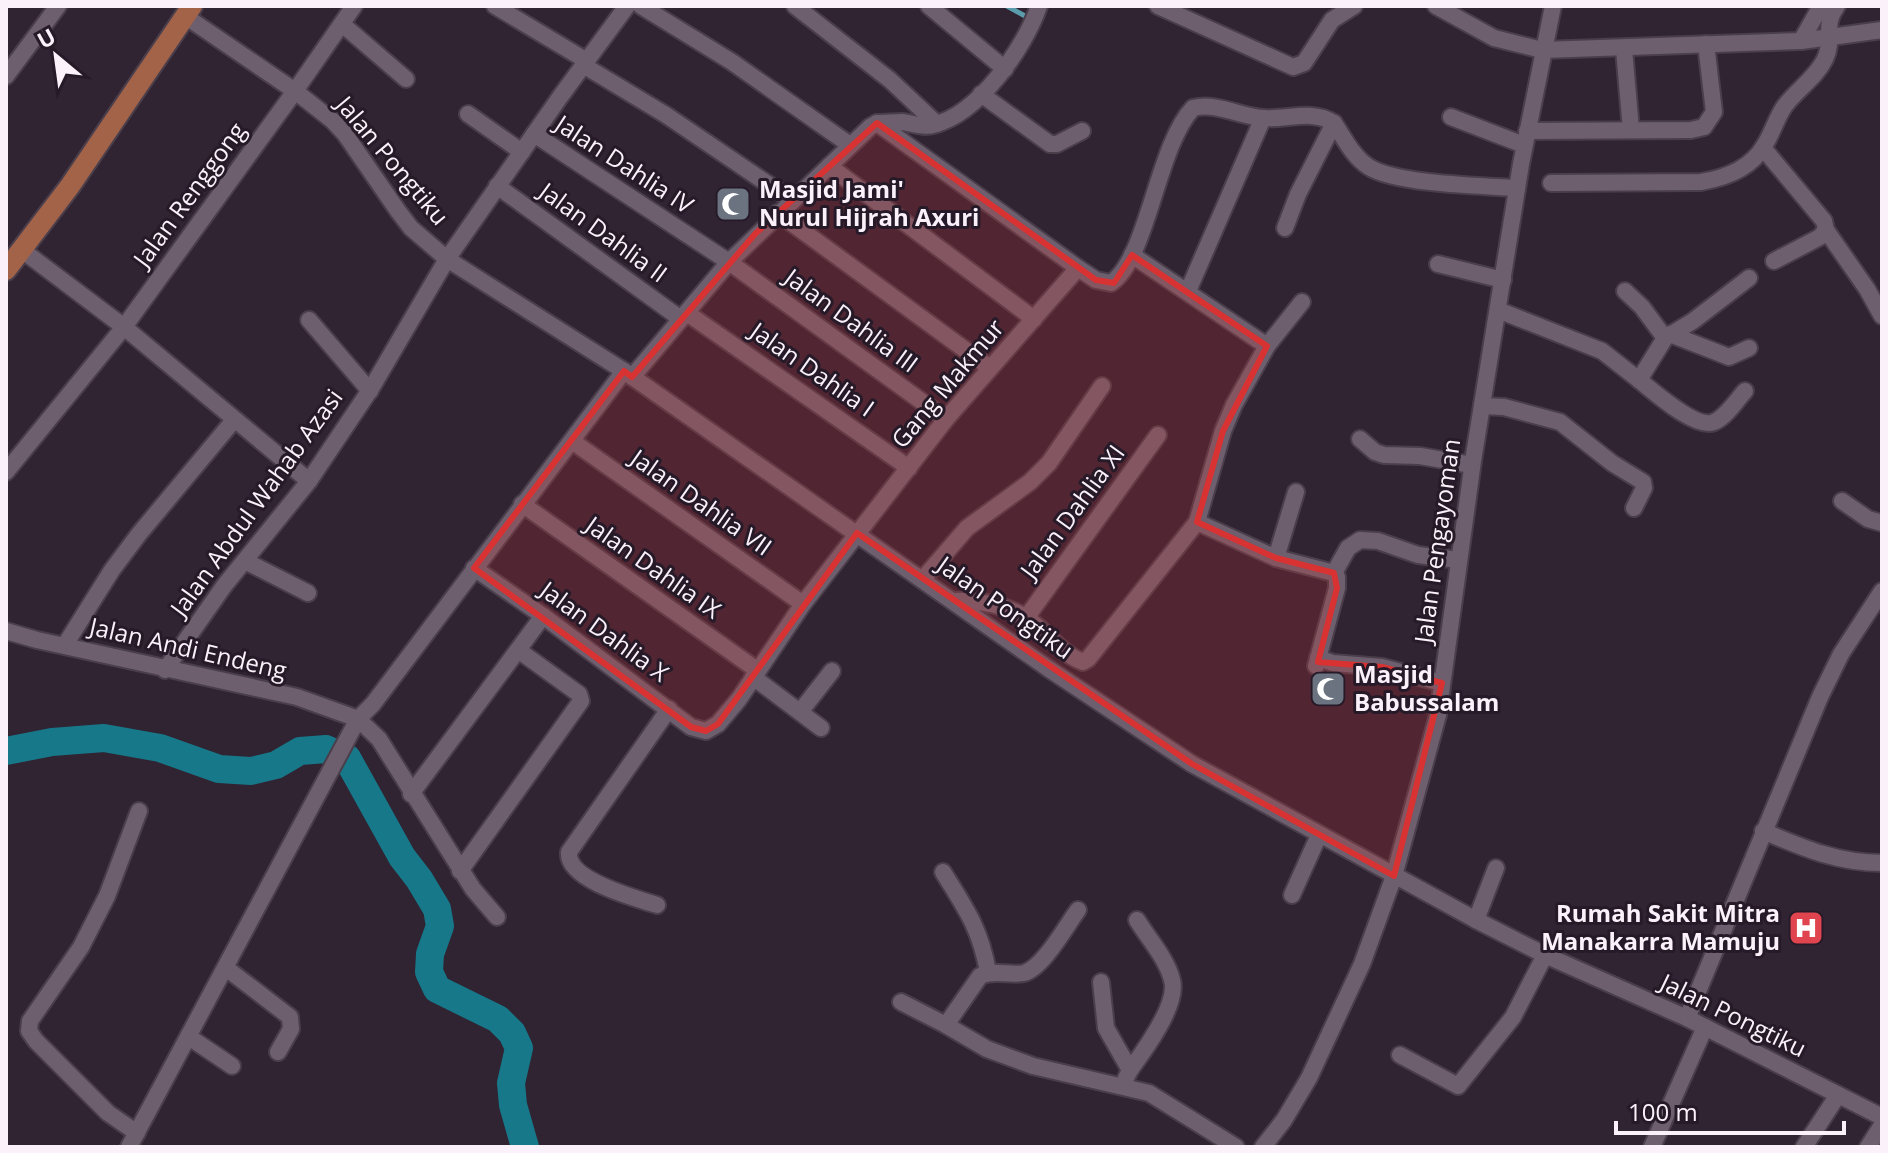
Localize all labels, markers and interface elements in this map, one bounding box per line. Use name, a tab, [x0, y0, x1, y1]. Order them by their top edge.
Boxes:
north arrow	[16, 16, 96, 96]
text: U	[31, 20, 60, 55]
street label: Jalan Pongtiku	[328, 87, 457, 231]
street label: Jalan Dahlia IV	[548, 106, 701, 221]
street label: Jalan Renggong	[124, 115, 253, 275]
place label: Masjid Jami' Nurul Hijrah Axuri	[759, 172, 979, 233]
street label: Jalan Dahlia II	[532, 173, 675, 289]
mosque icon: Masjid Jami' Nurul Hijrah Axuri	[714, 185, 752, 223]
street label: Jalan Dahlia III	[779, 263, 923, 379]
street label: Gang Makmur	[883, 311, 1011, 455]
street label: Jalan Dahlia I	[745, 317, 879, 423]
street label: Jalan Abdul Wahab Azasi	[161, 382, 349, 624]
street label: Jalan Pengayoman	[1406, 437, 1467, 647]
street label: Jalan Dahlia XI	[1011, 438, 1132, 586]
street label: Jalan Dahlia VII	[623, 440, 779, 563]
street label: Jalan Dahlia IX	[578, 507, 728, 626]
street label: Jalan Pongtiku	[930, 547, 1080, 666]
street label: Jalan Dahlia X	[532, 572, 676, 689]
street label: Jalan Andi Endeng	[85, 608, 290, 686]
place label: Masjid Babussalam	[1354, 657, 1499, 718]
mosque icon: Masjid Babussalam	[1309, 670, 1347, 708]
place label: Rumah Sakit Mitra Manakarra Mamuju	[1541, 896, 1780, 957]
hospital icon: Rumah Sakit Mitra Manakarra Mamuju	[1787, 909, 1825, 947]
street label: Jalan Pongtiku	[1653, 964, 1812, 1064]
scale bar	[1616, 1085, 1844, 1135]
text: 100 m	[1628, 1095, 1698, 1128]

